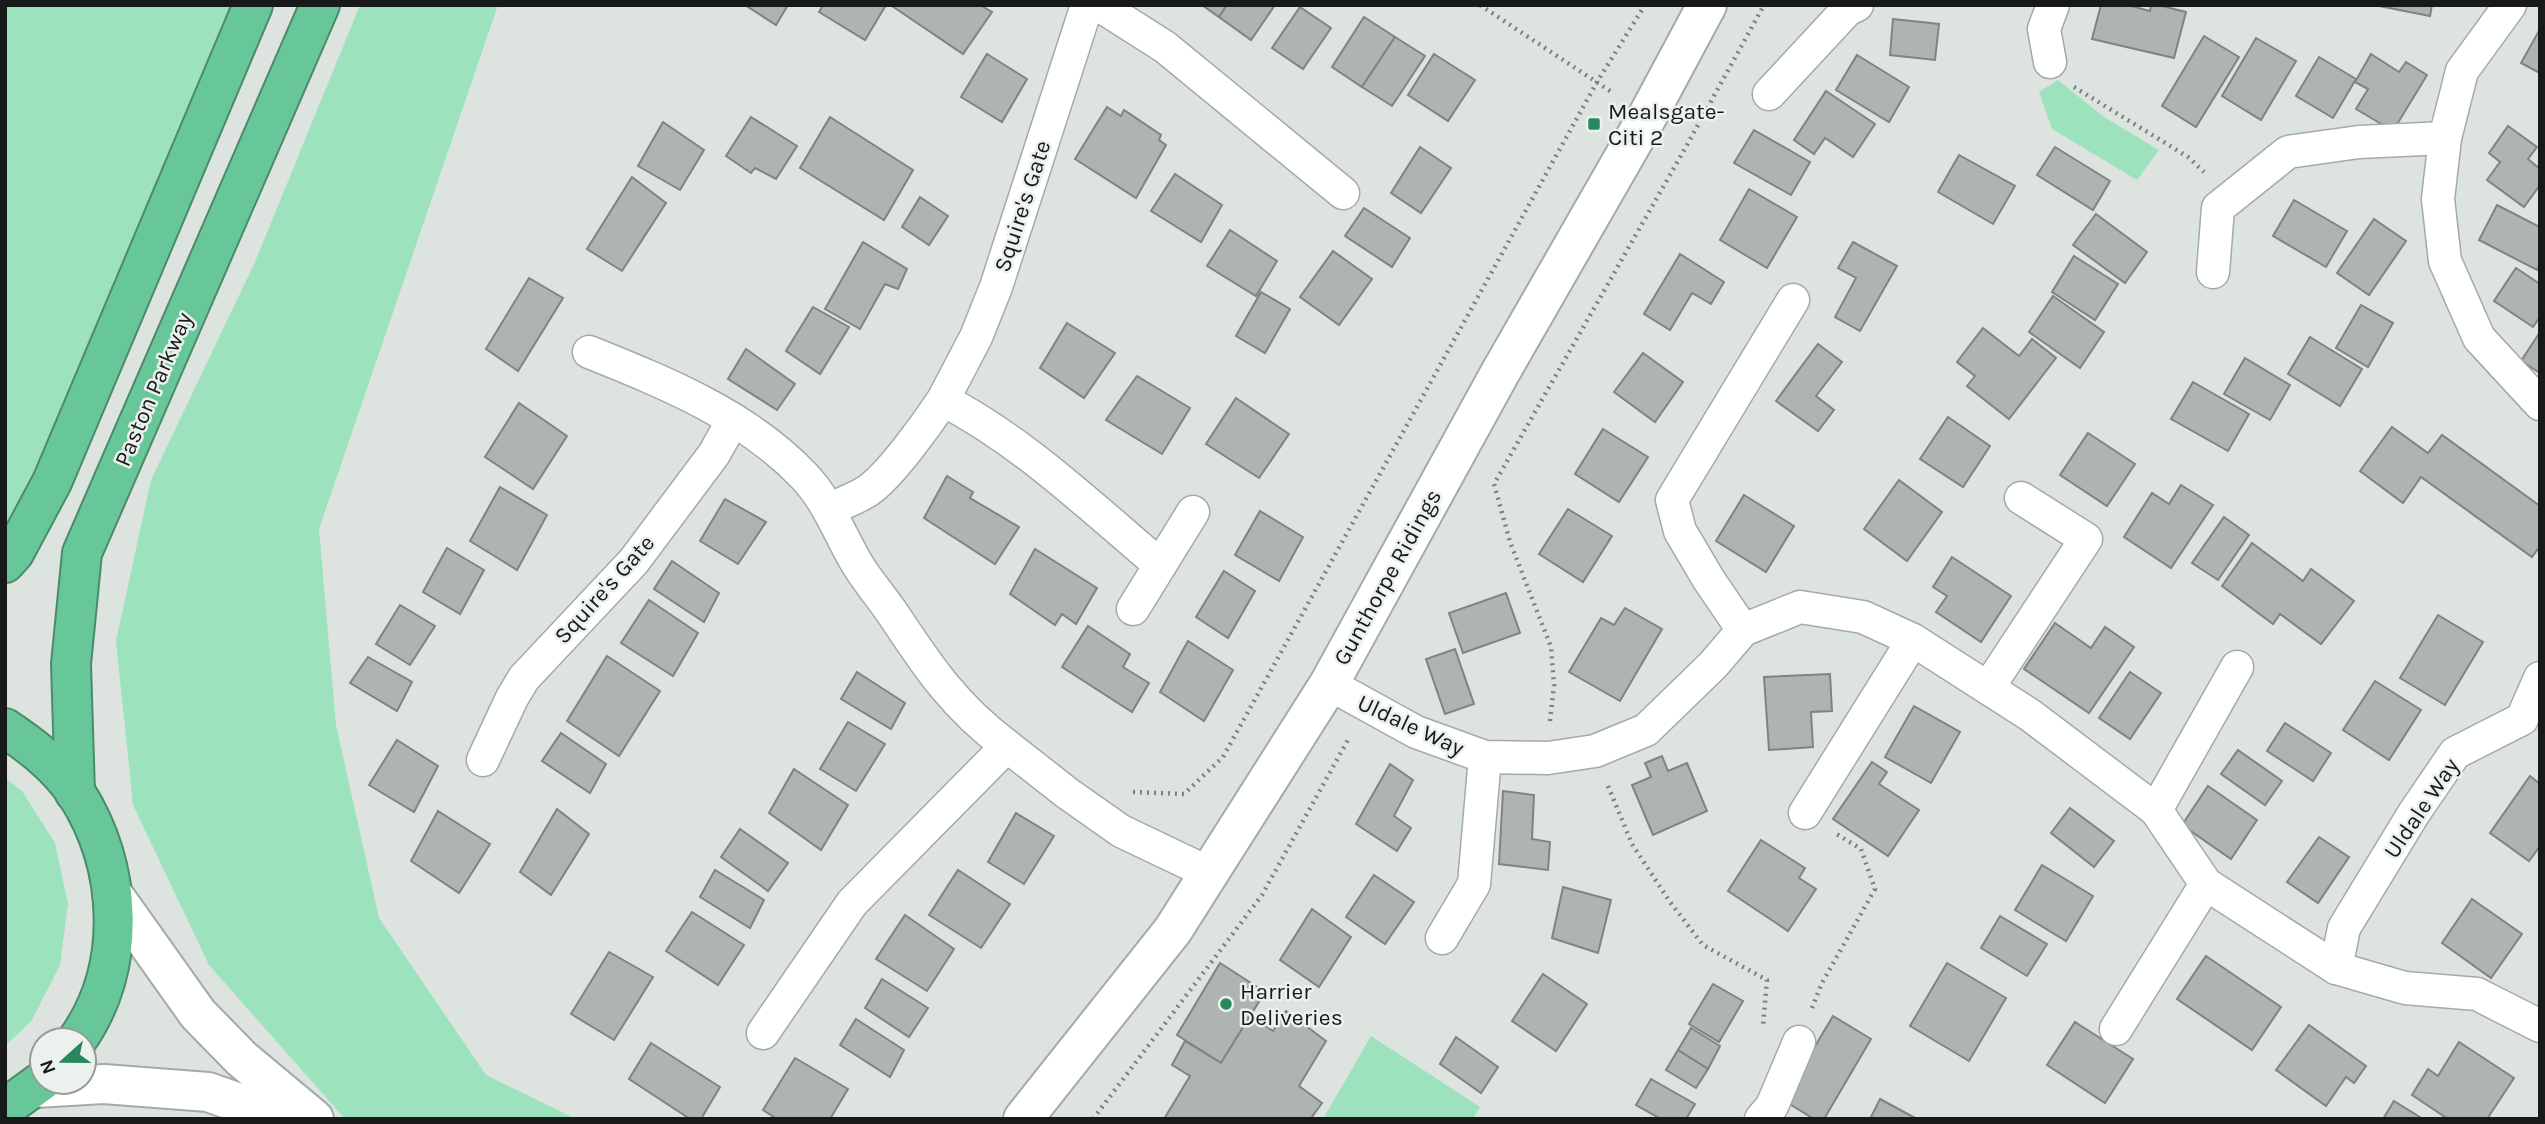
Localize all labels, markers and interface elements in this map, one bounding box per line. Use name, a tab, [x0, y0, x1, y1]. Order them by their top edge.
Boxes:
place label: Mealsgate- Citi 2	[1608, 98, 1725, 151]
marker: Mealsgate- Citi 2	[1586, 116, 1602, 132]
street label: Squire's Gate	[988, 137, 1056, 275]
street label: Paston Parkway	[109, 308, 198, 470]
street label: Gunthorpe Ridings	[1328, 484, 1447, 670]
street label: Squire's Gate	[549, 529, 660, 649]
street label: Uldale Way	[1353, 689, 1469, 762]
street label: Uldale Way	[2378, 753, 2465, 863]
place label: Harrier Deliveries	[1240, 978, 1343, 1031]
marker: Harrier Deliveries	[1218, 996, 1234, 1012]
north arrow	[28, 1026, 98, 1096]
text: N	[35, 1056, 61, 1077]

